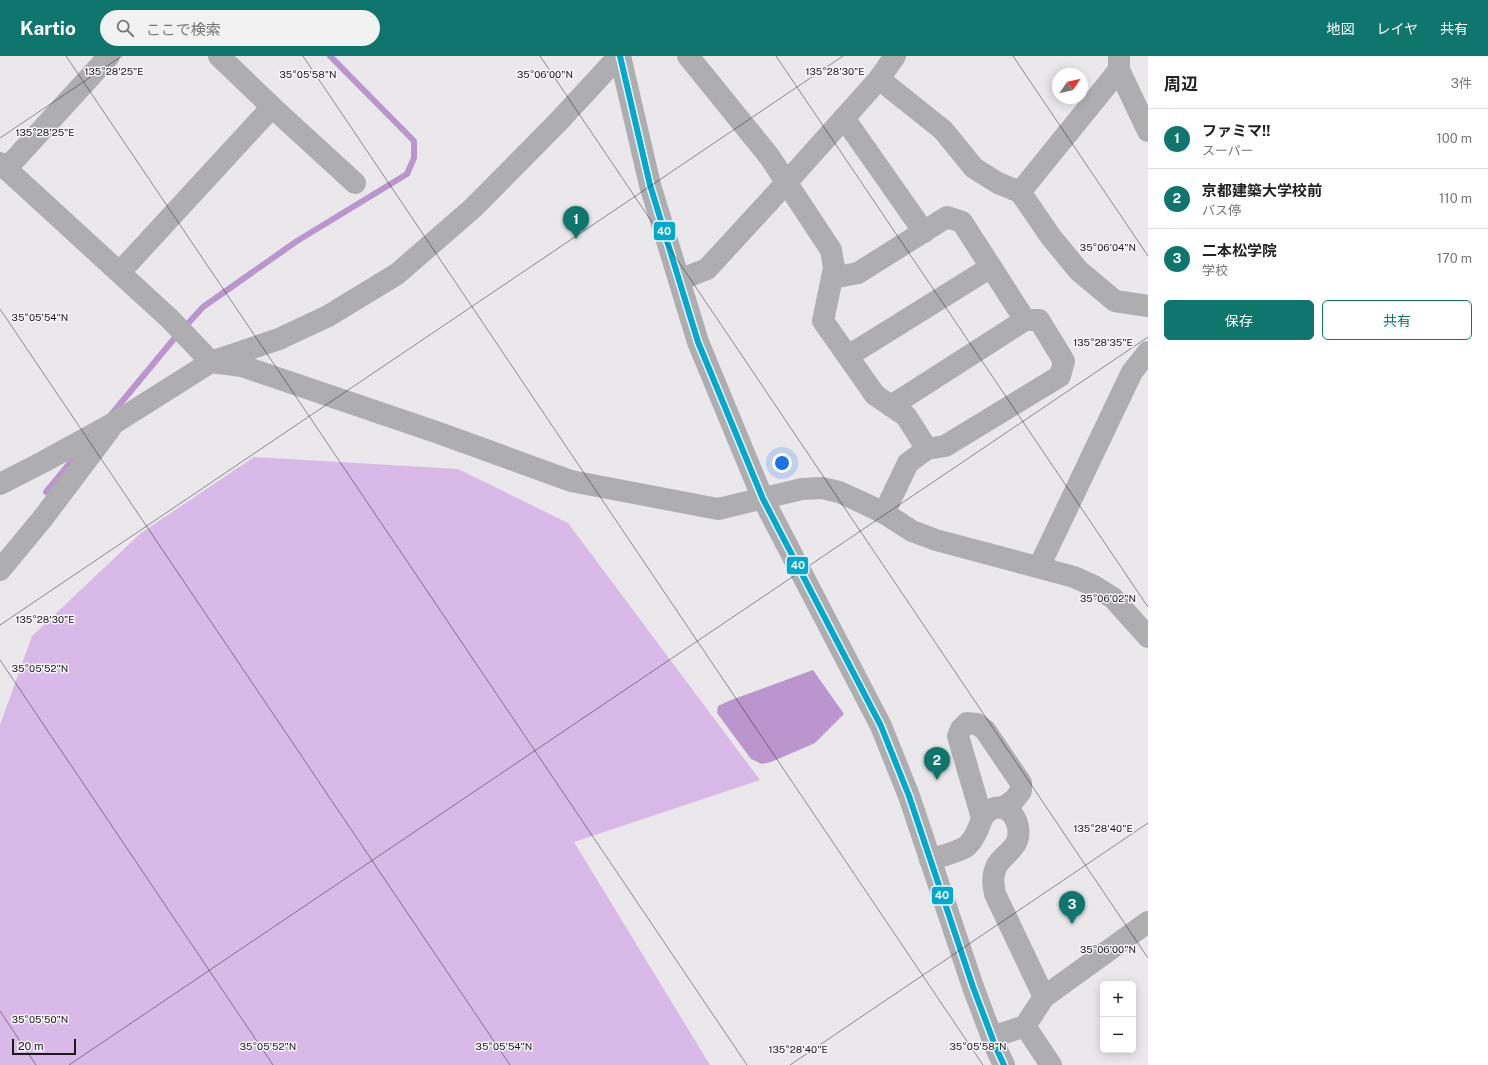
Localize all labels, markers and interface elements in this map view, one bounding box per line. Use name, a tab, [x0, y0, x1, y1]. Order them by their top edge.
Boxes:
search box	[100, 10, 380, 46]
text: Kartio	[20, 17, 76, 39]
icon: search	[114, 17, 136, 39]
text: ここで検索	[146, 21, 221, 38]
text: 地図	[1326, 21, 1354, 37]
text: レイヤ	[1376, 21, 1418, 37]
text: 共有	[1440, 21, 1468, 37]
text: 135°28'25"E	[84, 65, 144, 77]
text: 135°28'30"E	[805, 65, 865, 77]
text: 35°05'58"N	[279, 68, 337, 80]
text: 35°06'00"N	[517, 68, 573, 80]
north arrow	[1052, 68, 1088, 104]
text: 周辺	[1164, 74, 1198, 94]
text: 3件	[1451, 76, 1472, 91]
text: ファミマ!!	[1202, 122, 1270, 139]
text: 135°28'25"E	[15, 126, 75, 138]
text: 1	[1174, 131, 1180, 146]
text: 100 m	[1436, 131, 1472, 146]
text: スーパー	[1202, 143, 1254, 158]
text: 京都建築大学校前	[1202, 182, 1322, 199]
text: 2	[1173, 191, 1181, 206]
text: 110 m	[1439, 191, 1472, 206]
text: バス停	[1202, 203, 1241, 218]
pin: 1	[563, 206, 589, 239]
line badge: 40	[653, 221, 676, 241]
text: 40	[657, 225, 671, 237]
text: 35°06'04"N	[1080, 241, 1136, 253]
text: 二本松学院	[1202, 242, 1277, 259]
text: 3	[1173, 251, 1181, 266]
text: 170 m	[1437, 251, 1472, 266]
text: 学校	[1202, 263, 1228, 278]
button: 保存	[1164, 300, 1314, 340]
button: 共有	[1322, 300, 1472, 340]
text: 35°05'54"N	[12, 311, 68, 323]
text: 135°28'35"E	[1073, 336, 1133, 348]
your location	[772, 453, 792, 473]
line badge: 40	[786, 556, 809, 575]
text: 40	[791, 559, 805, 571]
text: 35°06'02"N	[1080, 592, 1136, 604]
text: 135°28'30"E	[15, 613, 75, 625]
text: 35°05'52"N	[12, 662, 68, 674]
pin: 2	[924, 747, 950, 780]
text: 135°28'40"E	[1073, 822, 1133, 834]
line badge: 40	[931, 886, 954, 905]
text: 40	[935, 889, 949, 901]
pin: 3	[1059, 891, 1085, 924]
text: 35°06'00"N	[1080, 943, 1136, 955]
map controls	[1100, 981, 1136, 1053]
button: +	[1100, 981, 1136, 1017]
text: 35°05'50"N	[12, 1013, 68, 1025]
button: −	[1100, 1017, 1136, 1053]
scale bar	[12, 1037, 76, 1056]
text: 20 m	[18, 1040, 43, 1052]
text: 35°05'52"N	[240, 1040, 296, 1052]
text: 35°05'54"N	[476, 1040, 532, 1052]
text: 35°05'58"N	[949, 1040, 1007, 1052]
text: 135°28'40"E	[768, 1043, 828, 1055]

